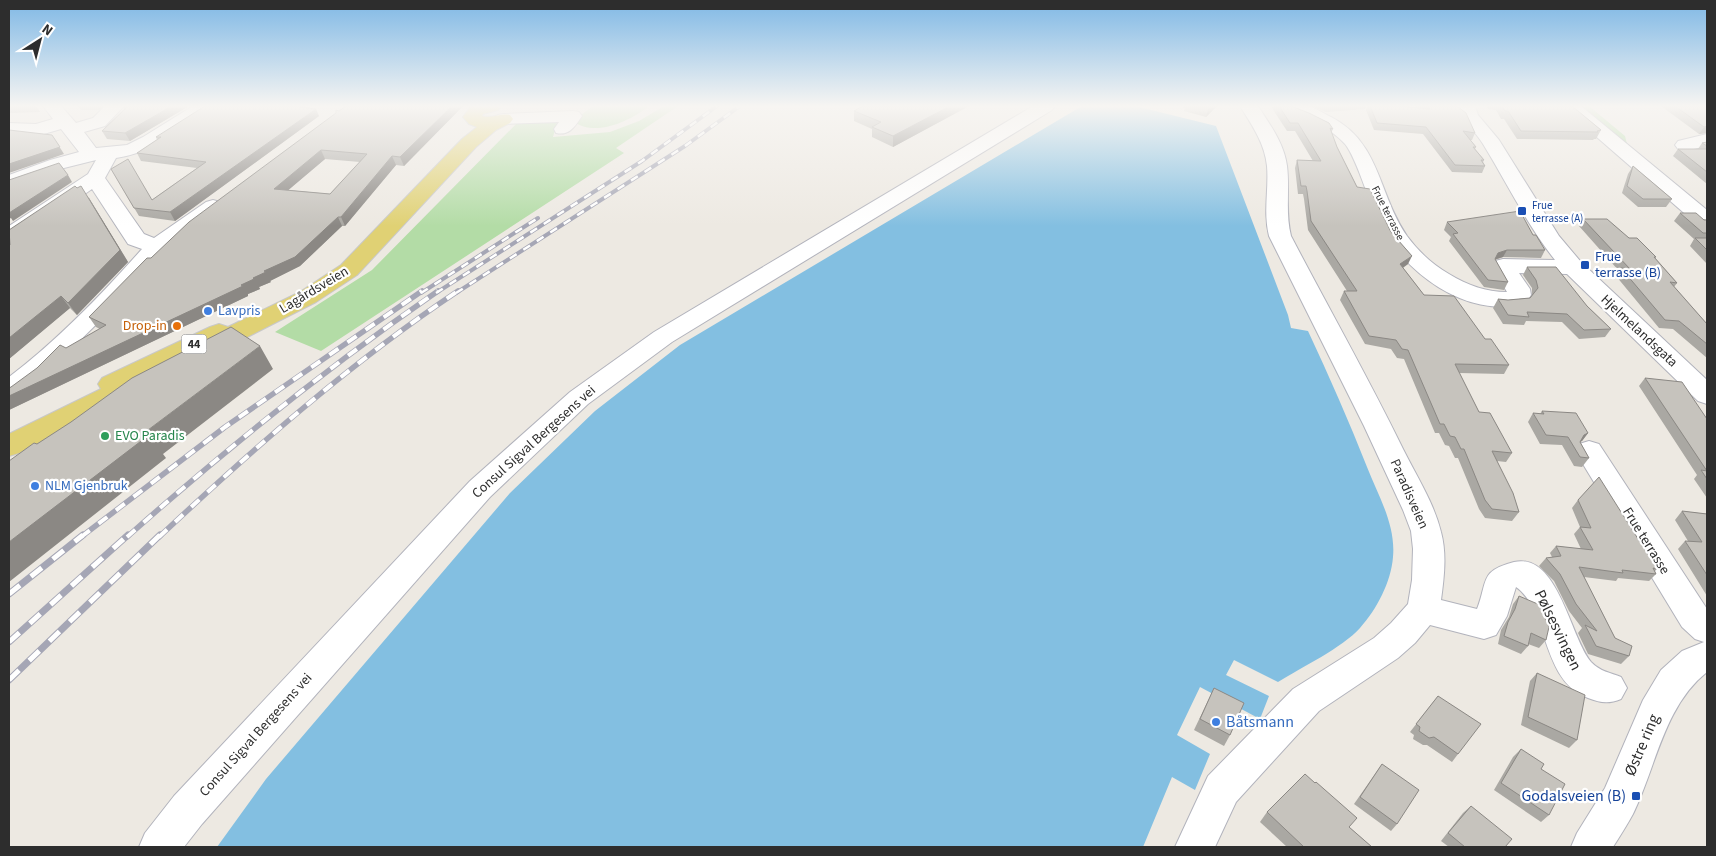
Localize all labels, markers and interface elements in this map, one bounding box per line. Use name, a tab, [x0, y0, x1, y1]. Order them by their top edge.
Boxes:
north arrow	[15, 15, 65, 65]
text: N	[37, 19, 57, 41]
street label: Frue terrasse	[1368, 183, 1408, 243]
place label: Frue terrasse (A)	[1532, 198, 1583, 226]
marker: Frue terrasse (A)	[1516, 205, 1528, 217]
place label: Frue terrasse (B)	[1595, 247, 1661, 283]
marker: Frue terrasse (B)	[1579, 259, 1591, 271]
street label: Lagårdsveien	[276, 261, 352, 319]
street label: Hjelmelandsgata	[1596, 290, 1682, 372]
place label: Lavpris	[218, 301, 260, 321]
marker: Lavpris	[202, 305, 214, 317]
place label: Drop-in	[123, 316, 167, 336]
marker: Drop-in	[171, 320, 183, 332]
road number: 44	[182, 334, 206, 354]
street label: Consul Sigval Bergesens vei	[468, 381, 600, 503]
place label: EVO Paradis	[115, 426, 185, 446]
marker: EVO Paradis	[99, 430, 111, 442]
street label: Paradisveien	[1385, 456, 1433, 532]
place label: NLM Gjenbruk	[45, 476, 128, 496]
marker: NLM Gjenbruk	[29, 480, 41, 492]
street label: Frue terrasse	[1618, 504, 1674, 578]
street label: Pølsesvingen	[1529, 586, 1587, 674]
street label: Consul Sigval Bergesens vei	[195, 669, 317, 801]
place label: Båtsmann	[1226, 711, 1294, 733]
street label: Østre ring	[1619, 711, 1665, 779]
marker: Båtsmann	[1210, 716, 1222, 728]
place label: Godalsveien (B)	[1521, 785, 1626, 807]
marker: Godalsveien (B)	[1630, 790, 1642, 802]

